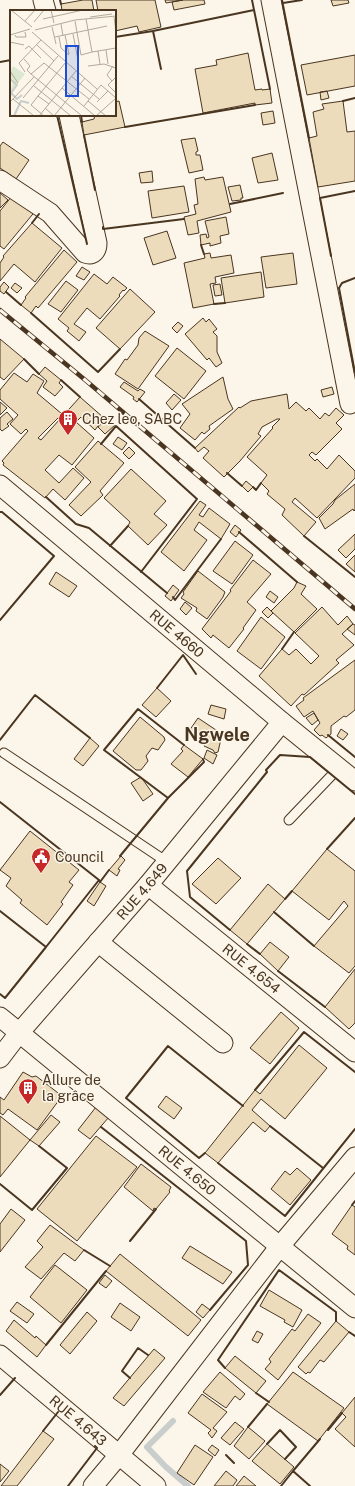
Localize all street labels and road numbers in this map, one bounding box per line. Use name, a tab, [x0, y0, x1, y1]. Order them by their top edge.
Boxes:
street label: RUE 4660	[147, 606, 207, 661]
street label: RUE 4.649	[113, 860, 171, 923]
street label: RUE 4.654	[219, 940, 284, 997]
street label: RUE 4.650	[155, 1142, 219, 1199]
street label: RUE 4.643	[46, 1392, 110, 1449]

